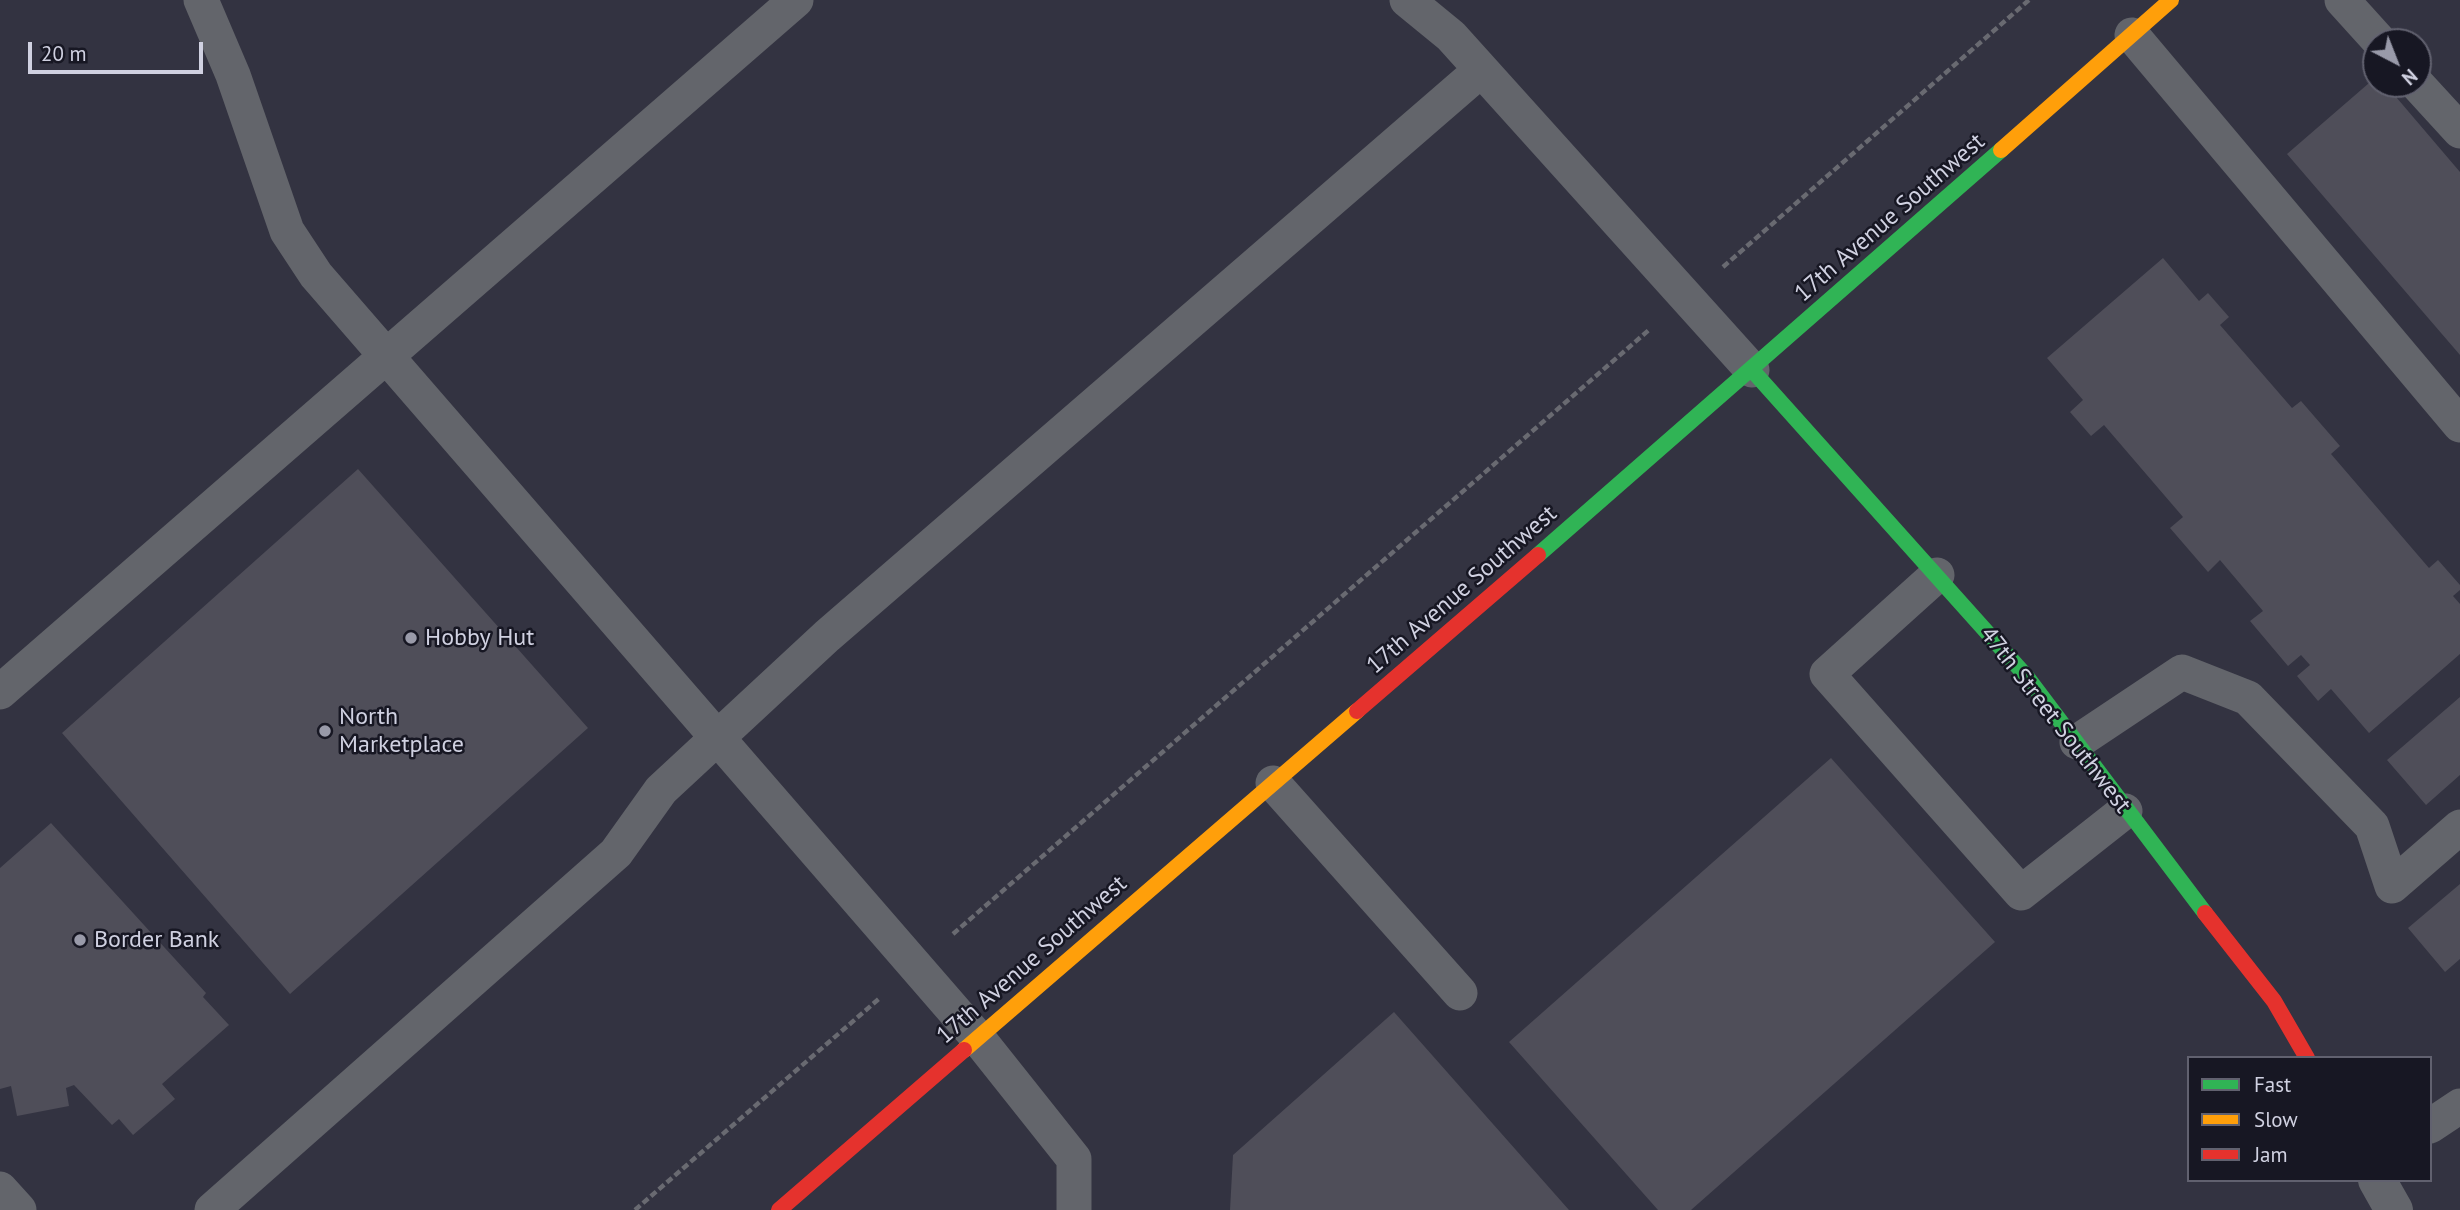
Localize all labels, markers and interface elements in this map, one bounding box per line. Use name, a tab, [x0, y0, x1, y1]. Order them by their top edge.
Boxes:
scale bar	[32, 28, 206, 72]
north arrow	[2362, 28, 2432, 98]
text: 20 m	[41, 40, 87, 67]
text: N	[2397, 64, 2422, 90]
street label: 17th Avenue Southwest	[1789, 128, 1991, 308]
street label: 17th Avenue Southwest	[1361, 500, 1563, 680]
street label: 47th Street Southwest	[1973, 621, 2137, 819]
place label: Hobby Hut	[425, 624, 534, 652]
marker: Hobby Hut	[403, 630, 419, 646]
place label: North Marketplace	[339, 703, 464, 759]
marker: North Marketplace	[317, 723, 333, 739]
street label: 17th Avenue Southwest	[931, 870, 1133, 1050]
place label: Border Bank	[94, 926, 219, 954]
marker: Border Bank	[72, 932, 88, 948]
legend	[2187, 1056, 2432, 1182]
text: Fast	[2254, 1071, 2291, 1098]
text: Slow	[2254, 1106, 2298, 1133]
text: Jam	[2254, 1141, 2288, 1168]

